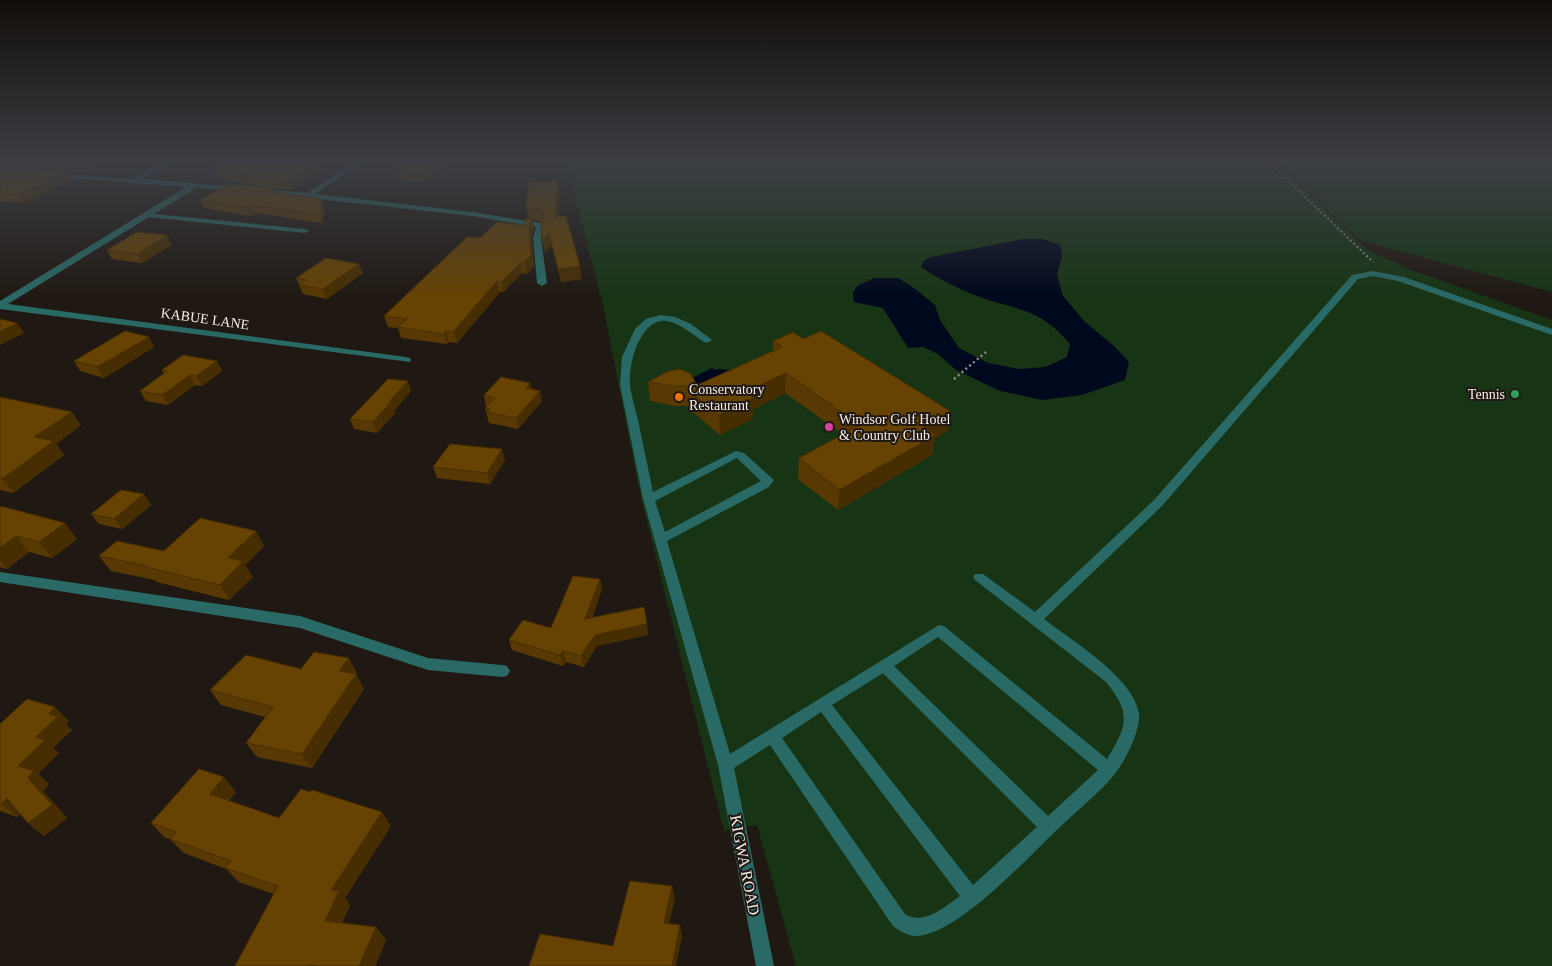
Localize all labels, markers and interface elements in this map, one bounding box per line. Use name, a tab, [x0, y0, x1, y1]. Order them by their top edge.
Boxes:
street label: KABUE LANE	[160, 305, 250, 333]
place label: Conservatory Restaurant	[689, 382, 764, 413]
place label: Tennis	[1468, 387, 1505, 402]
marker: Tennis	[1509, 388, 1521, 400]
marker: Conservatory Restaurant	[673, 391, 685, 403]
place label: Windsor Golf Hotel & Country Club	[839, 412, 951, 443]
marker: Windsor Golf Hotel & Country Club	[823, 421, 835, 433]
street label: KIGWA ROAD	[727, 813, 763, 917]

